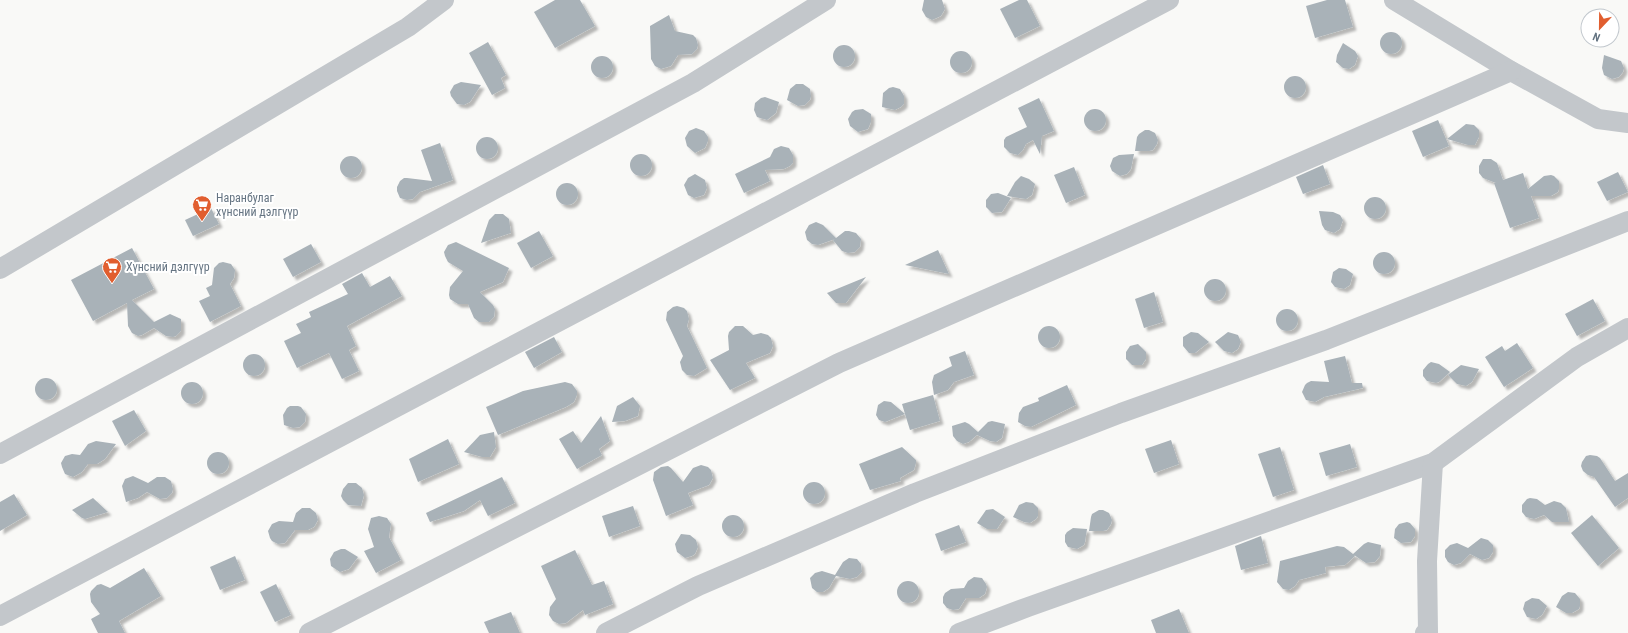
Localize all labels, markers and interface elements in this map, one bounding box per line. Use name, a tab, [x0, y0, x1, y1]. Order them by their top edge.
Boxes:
north arrow	[1580, 8, 1620, 48]
text: N	[1591, 29, 1602, 44]
place label: Наранбулаг хүнсний дэлгүүр	[216, 191, 299, 219]
supermarket icon: Наранбулаг хүнсний дэлгүүр	[191, 194, 213, 222]
supermarket icon: Хүнсний дэлгүүр	[101, 256, 123, 284]
place label: Хүнсний дэлгүүр	[126, 260, 210, 274]

